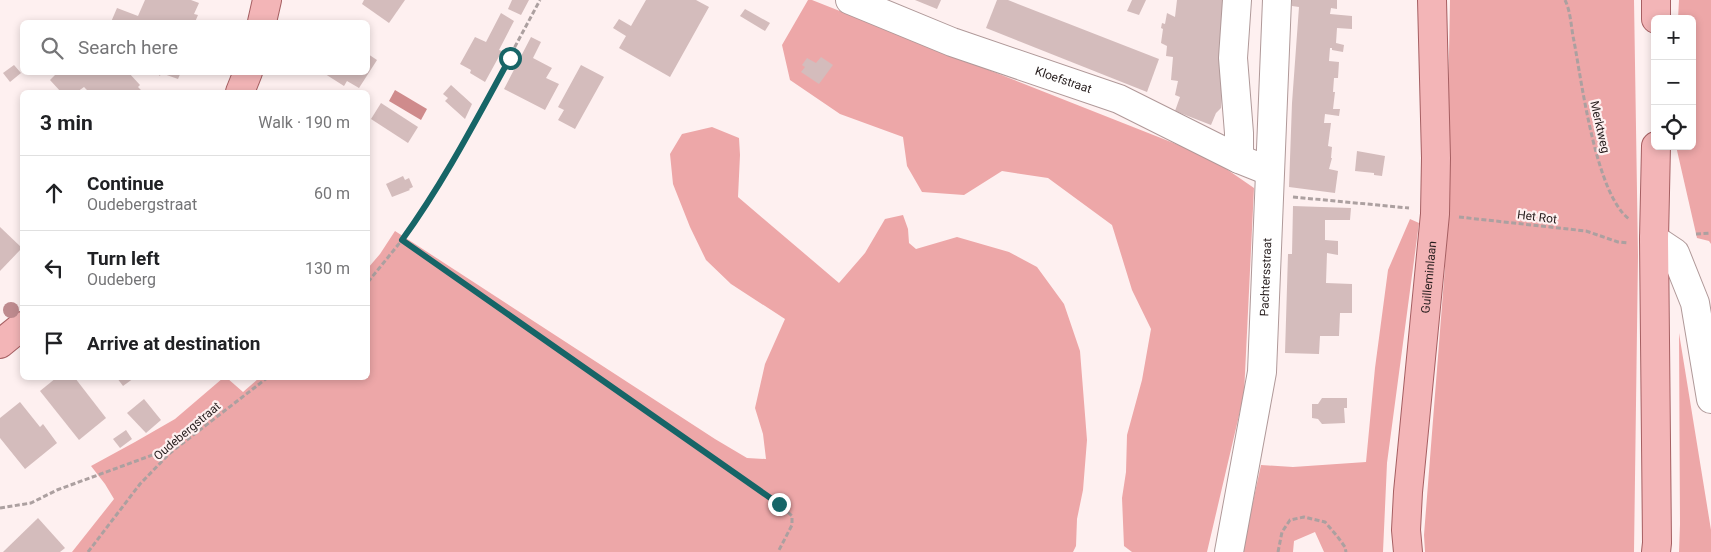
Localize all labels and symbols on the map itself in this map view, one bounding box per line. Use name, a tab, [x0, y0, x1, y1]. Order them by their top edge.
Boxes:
route start	[499, 47, 522, 70]
street label: Kloefstraat	[1033, 64, 1094, 96]
street label: Merktweg	[1587, 100, 1613, 154]
street label: Het Rot	[1516, 208, 1558, 226]
street label: Pachtersstraat	[1257, 238, 1274, 317]
street label: Guilleminlaan	[1418, 240, 1439, 314]
street label: Oudebergstraat	[151, 399, 223, 463]
route end	[768, 493, 791, 516]

